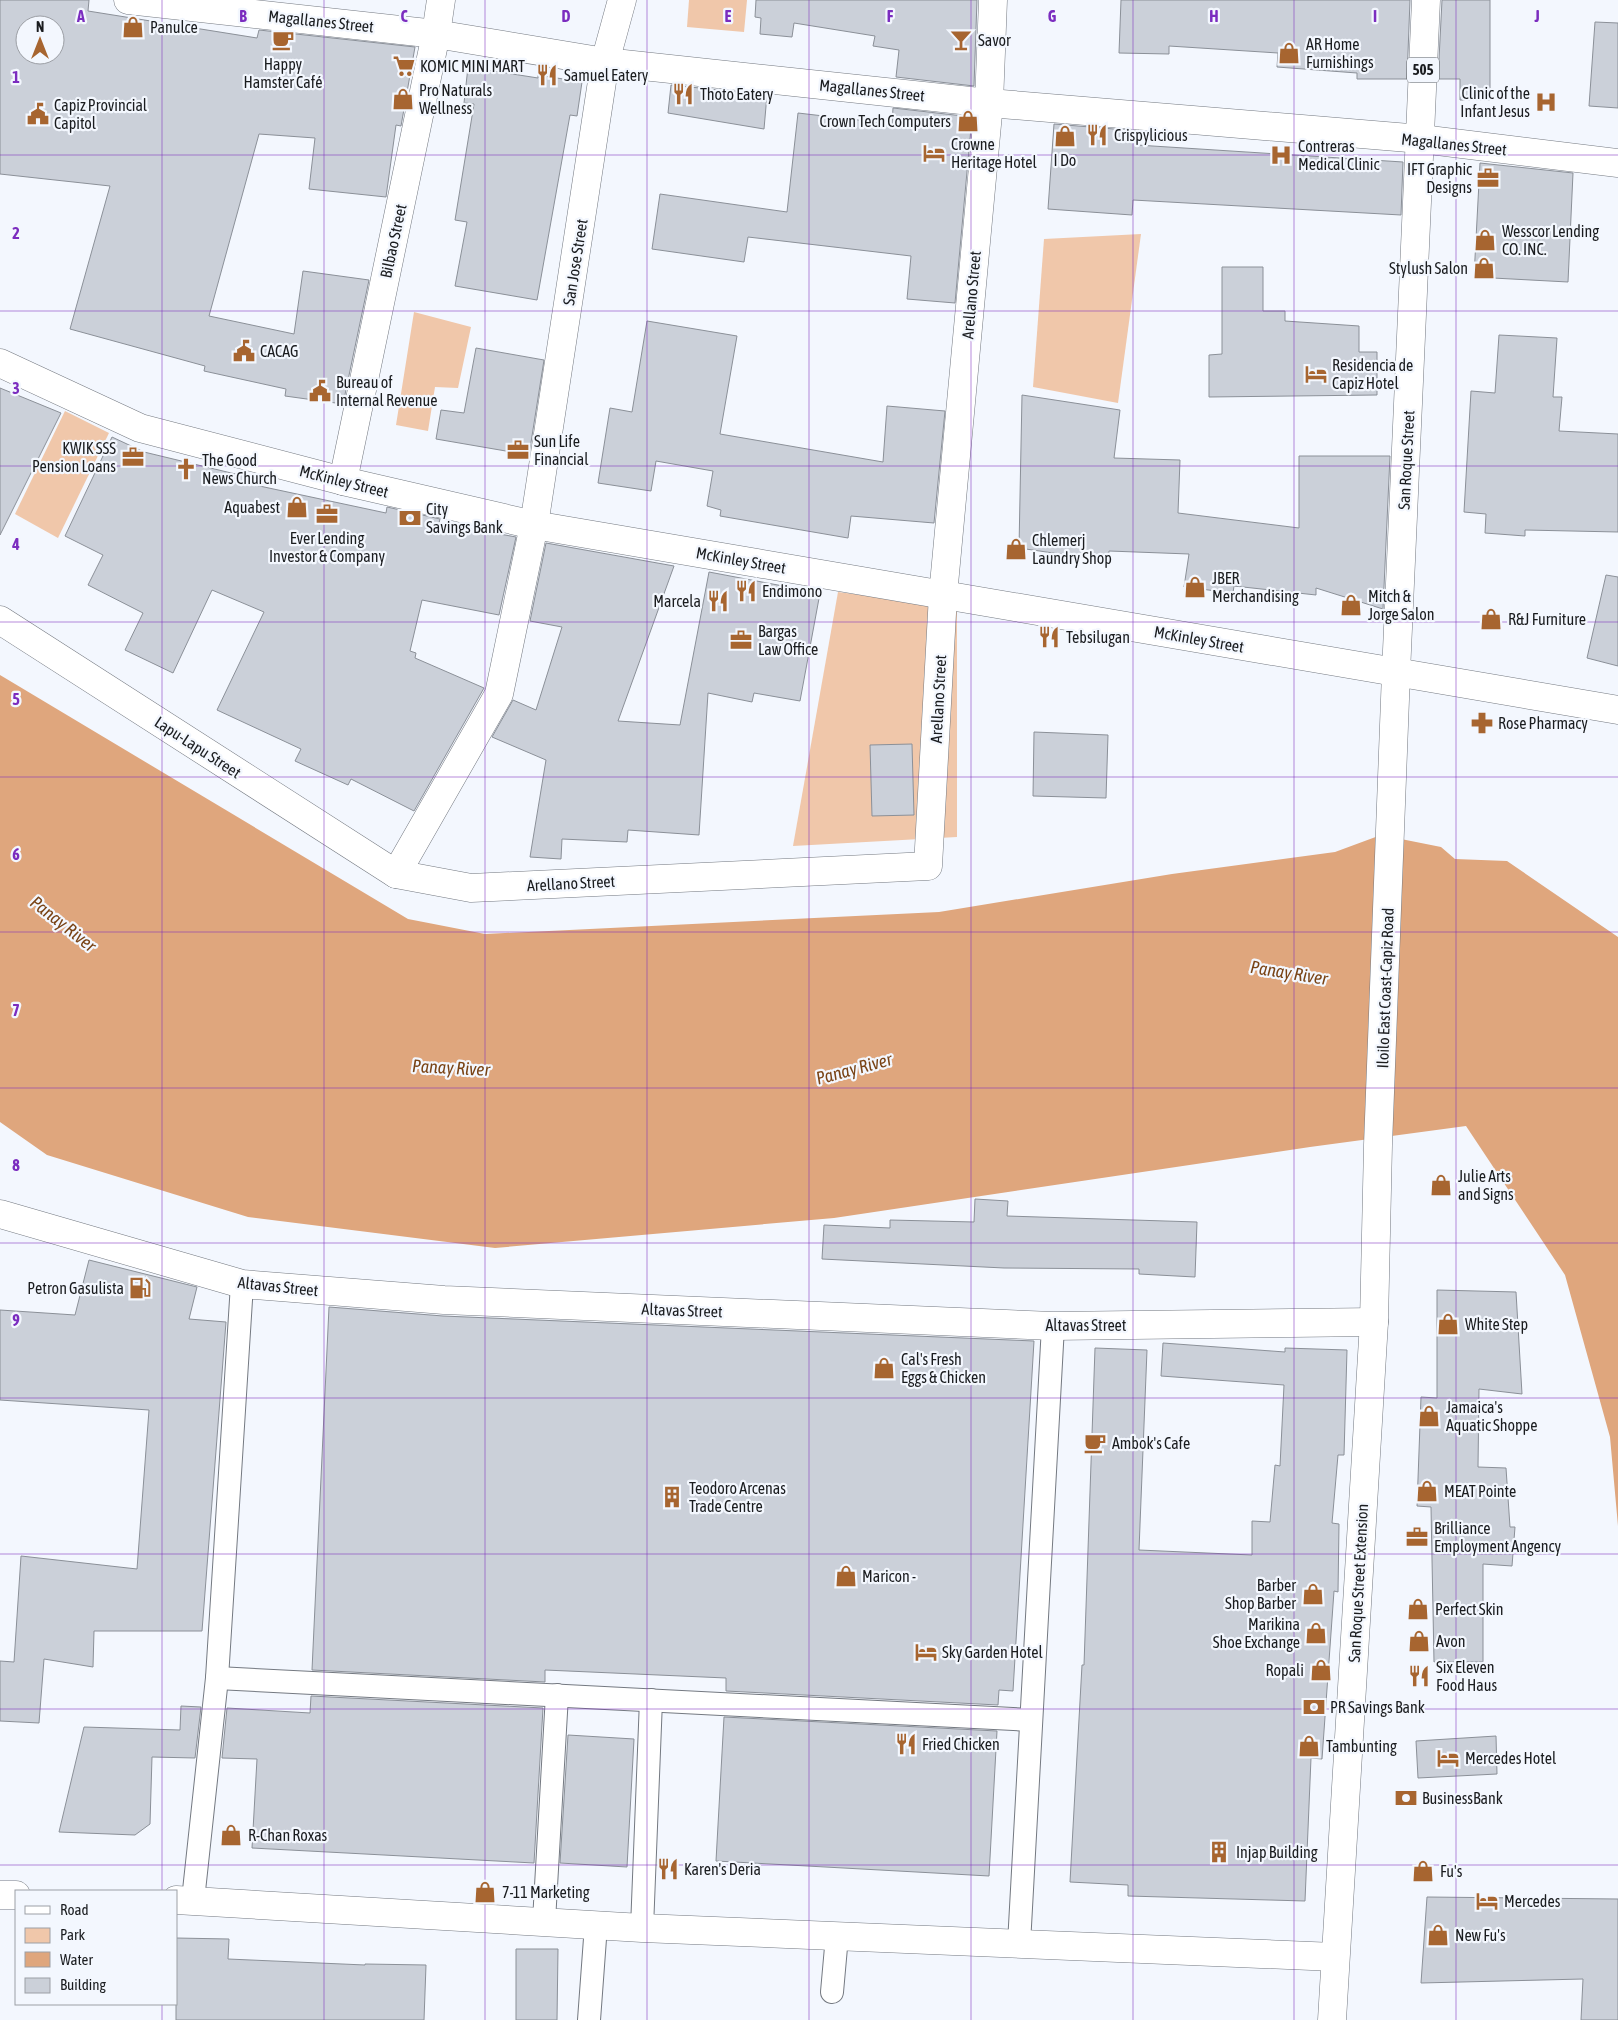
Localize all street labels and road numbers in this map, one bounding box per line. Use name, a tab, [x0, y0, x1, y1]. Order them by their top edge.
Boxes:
street label: Magallanes Street	[267, 7, 375, 37]
road number: 505	[1407, 58, 1439, 82]
street label: Magallanes Street	[818, 76, 926, 106]
street label: Magallanes Street	[1400, 130, 1508, 160]
street label: Bilbao Street	[376, 202, 410, 280]
street label: San Jose Street	[559, 217, 591, 306]
street label: Arellano Street	[958, 250, 984, 340]
street label: San Roque Street	[1394, 409, 1419, 510]
street label: McKinley Street	[297, 461, 391, 502]
street label: McKinley Street	[694, 543, 788, 578]
street label: McKinley Street	[1152, 622, 1246, 657]
street label: Arellano Street	[927, 654, 949, 744]
street label: Lapu-Lapu Street	[151, 712, 245, 783]
street label: Arellano Street	[526, 872, 616, 894]
street label: Iloilo East Coast-Capiz Road	[1373, 907, 1398, 1069]
street label: Altavas Street	[237, 1273, 320, 1299]
street label: Altavas Street	[641, 1300, 723, 1320]
street label: Altavas Street	[1046, 1316, 1127, 1334]
street label: San Roque Street Extension	[1345, 1503, 1372, 1663]

